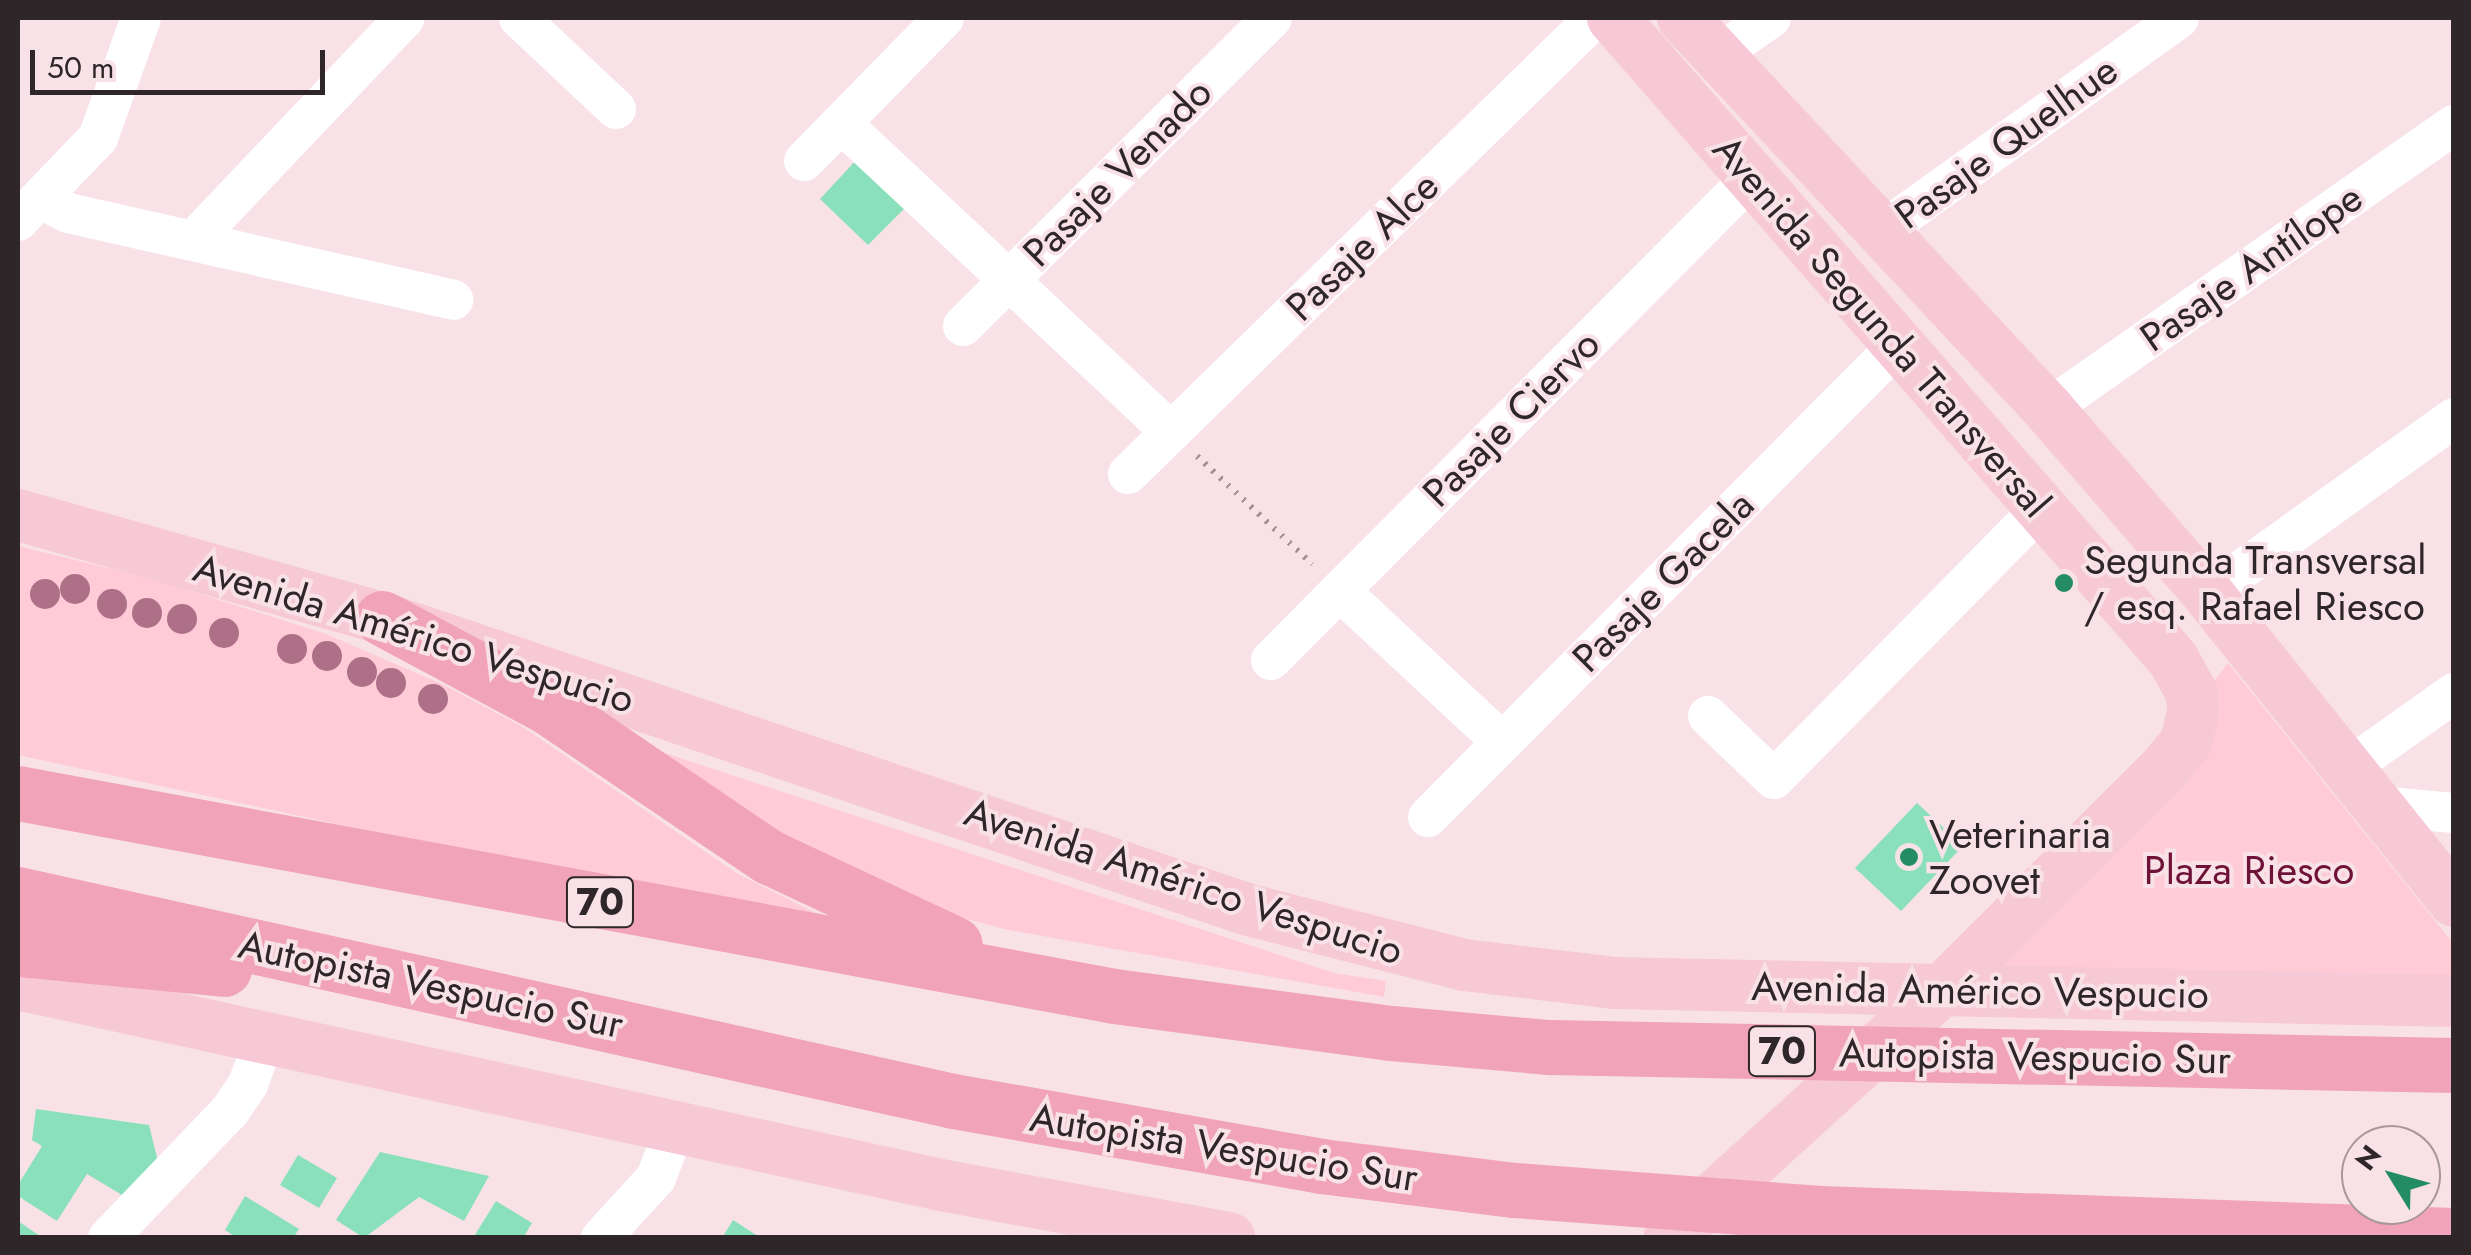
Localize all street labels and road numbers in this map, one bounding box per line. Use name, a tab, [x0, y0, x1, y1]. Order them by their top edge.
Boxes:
street label: Pasaje Quelhue	[1886, 45, 2126, 239]
street label: Pasaje Venado	[1013, 68, 1221, 276]
street label: Avenida Segunda Transversal	[1703, 125, 2061, 527]
street label: Pasaje Alce	[1276, 162, 1448, 330]
street label: Pasaje Antílope	[2131, 173, 2371, 361]
street label: Pasaje Ciervo	[1413, 320, 1609, 516]
street label: Pasaje Gacela	[1562, 480, 1764, 682]
street label: Avenida Américo Vespucio	[188, 543, 640, 723]
street label: Avenida Américo Vespucio	[959, 787, 1409, 975]
road number: 70	[565, 869, 635, 935]
street label: Autopista Vespucio Sur	[234, 920, 628, 1048]
street label: Avenida Américo Vespucio	[1751, 962, 2209, 1018]
road number: 70	[1747, 1018, 1817, 1084]
street label: Autopista Vespucio Sur	[1839, 1029, 2231, 1083]
street label: Autopista Vespucio Sur	[1027, 1093, 1421, 1201]

